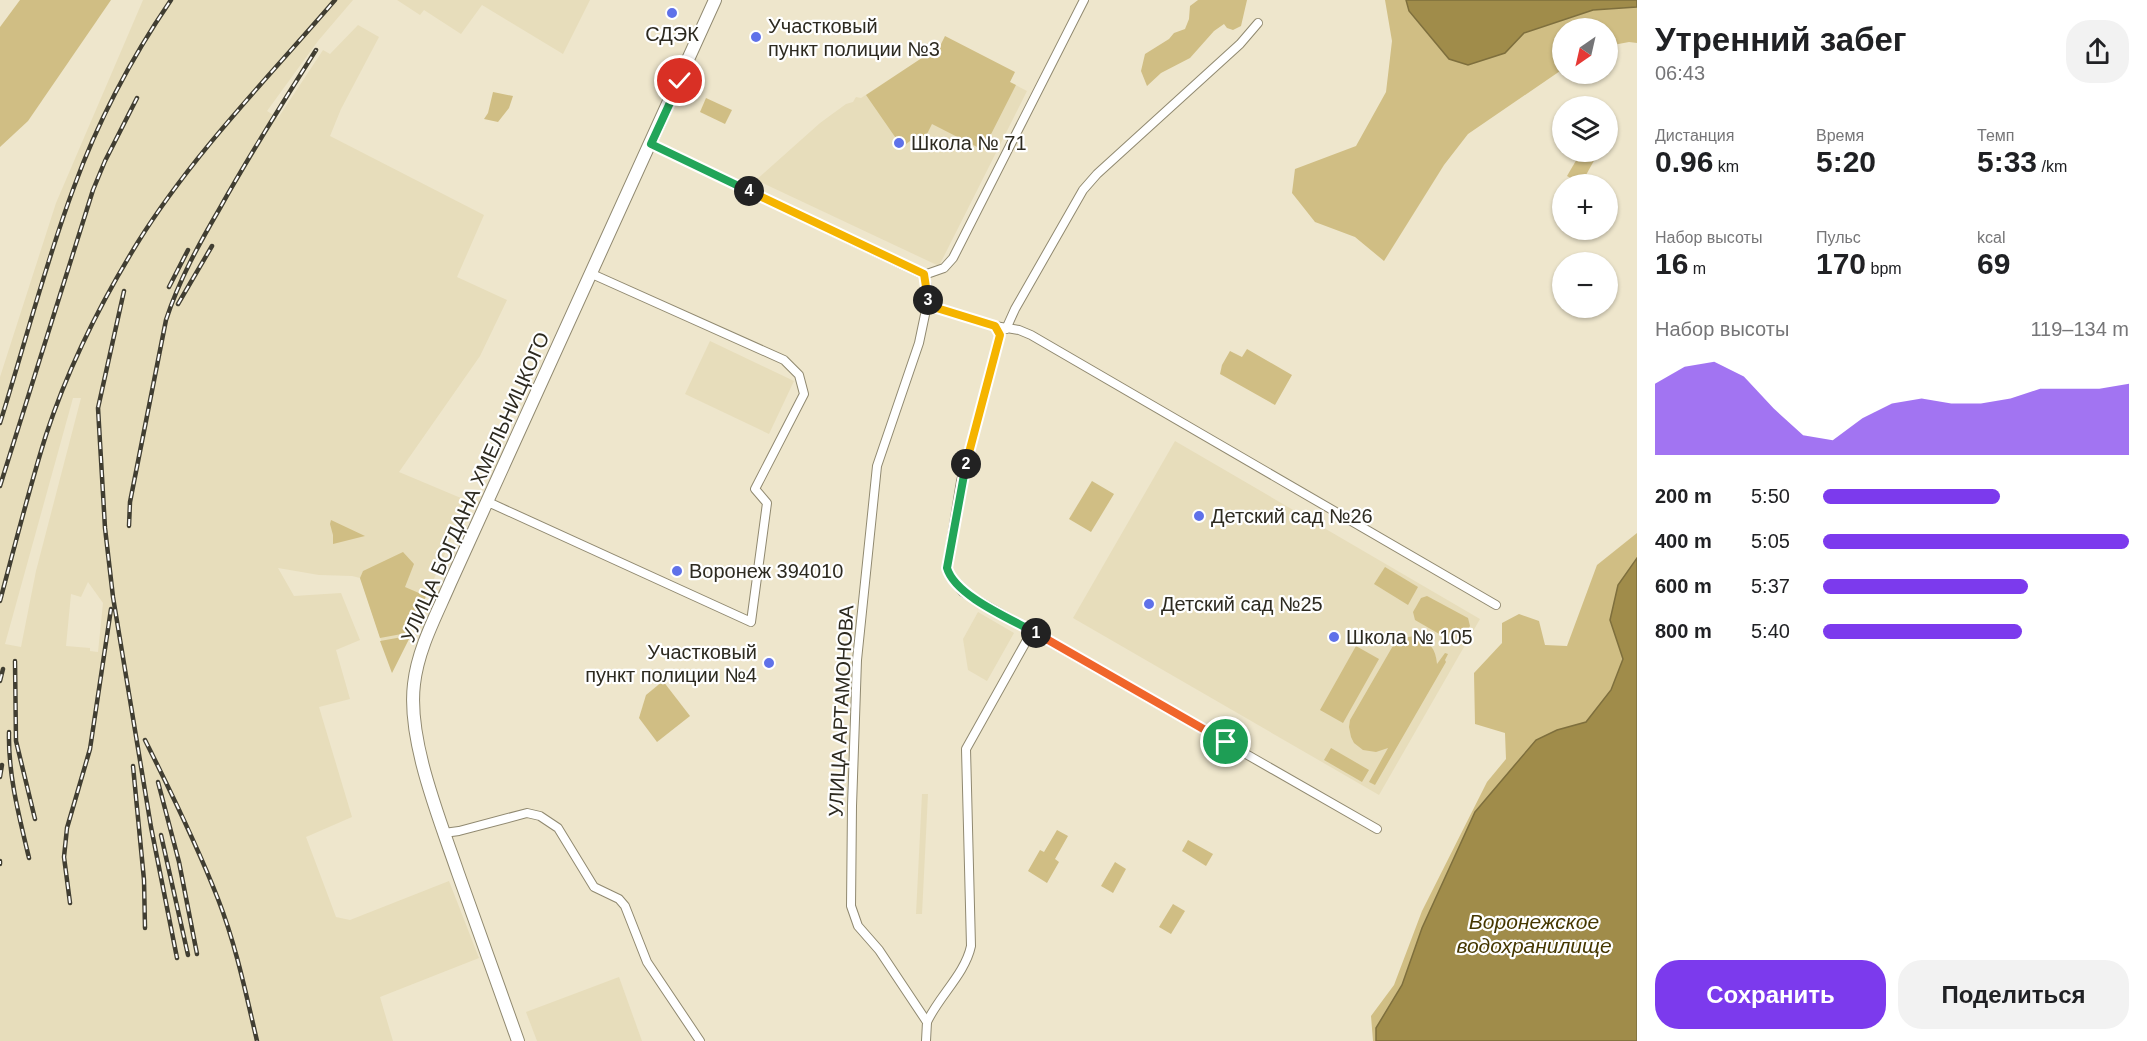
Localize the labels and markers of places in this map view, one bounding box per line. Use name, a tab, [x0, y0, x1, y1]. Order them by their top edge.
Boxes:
marker: СДЭК	[665, 6, 679, 20]
place label: Участковый пункт полиции №3	[768, 15, 940, 60]
place label: СДЭК	[645, 23, 699, 45]
marker: Участковый пункт полиции №3	[749, 30, 763, 44]
pin	[654, 55, 705, 106]
place label: Школа № 71	[911, 132, 1027, 154]
marker: Школа № 71	[892, 136, 906, 150]
pin: 4	[734, 176, 764, 206]
pin: 3	[913, 285, 943, 315]
pin: 2	[951, 449, 981, 479]
place label: Детский сад №26	[1211, 505, 1373, 527]
marker: Детский сад №26	[1192, 509, 1206, 523]
place label: Воронеж 394010	[689, 560, 843, 582]
marker: Воронеж 394010	[670, 564, 684, 578]
place label: Детский сад №25	[1161, 593, 1323, 615]
marker: Детский сад №25	[1142, 597, 1156, 611]
pin: 1	[1021, 618, 1051, 648]
place label: Школа № 105	[1346, 626, 1473, 648]
marker: Школа № 105	[1327, 630, 1341, 644]
place label: Участковый пункт полиции №4	[585, 641, 757, 686]
marker: Участковый пункт полиции №4	[762, 656, 776, 670]
pin	[1200, 716, 1251, 767]

